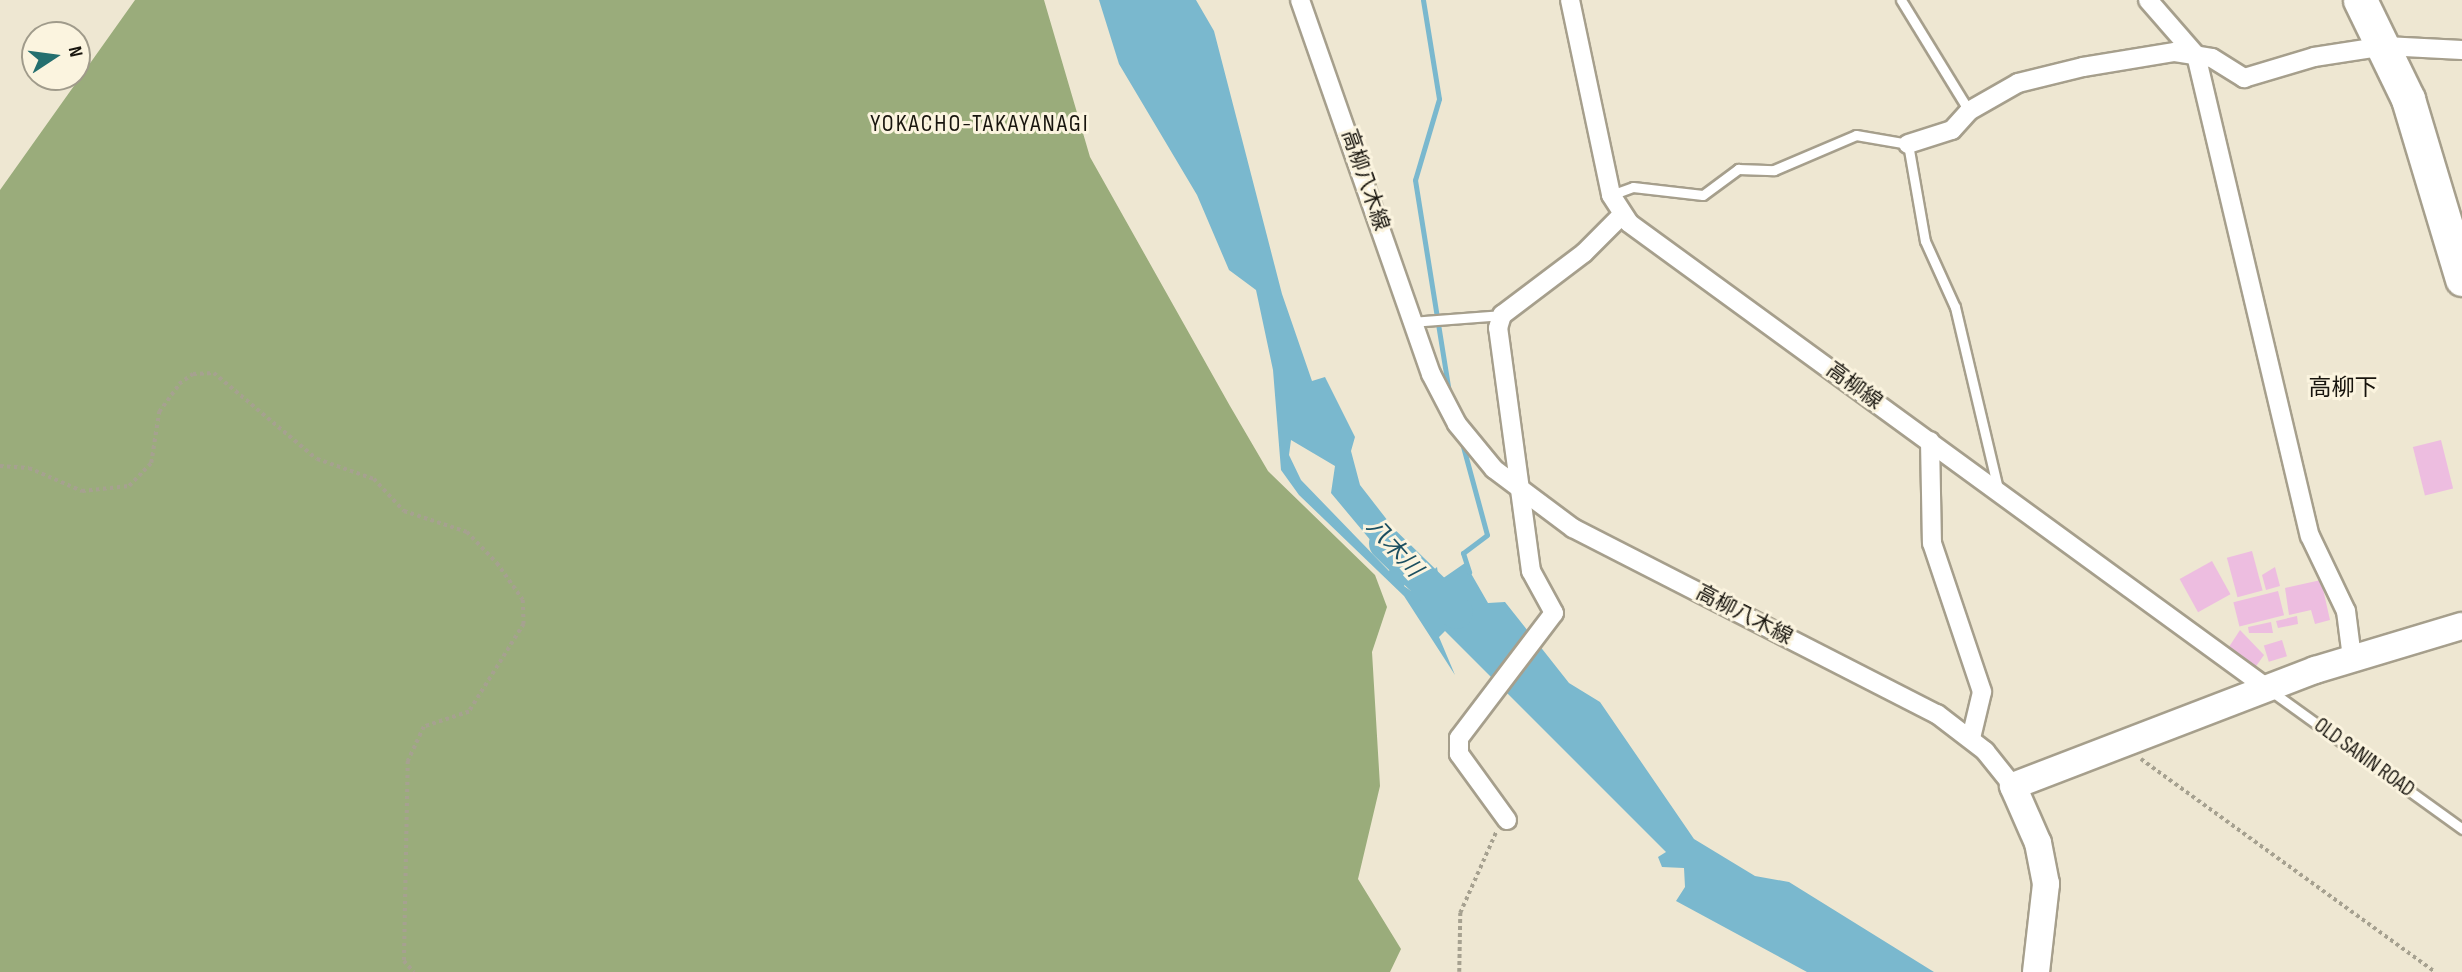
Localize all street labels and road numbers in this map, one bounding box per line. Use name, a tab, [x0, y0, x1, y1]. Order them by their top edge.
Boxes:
street label: 高柳八木線	[1336, 126, 1394, 234]
street label: 高柳線	[1821, 357, 1887, 415]
street label: 高柳八木線	[1692, 580, 1796, 650]
street label: OLD SANIN ROAD	[2309, 713, 2419, 803]

